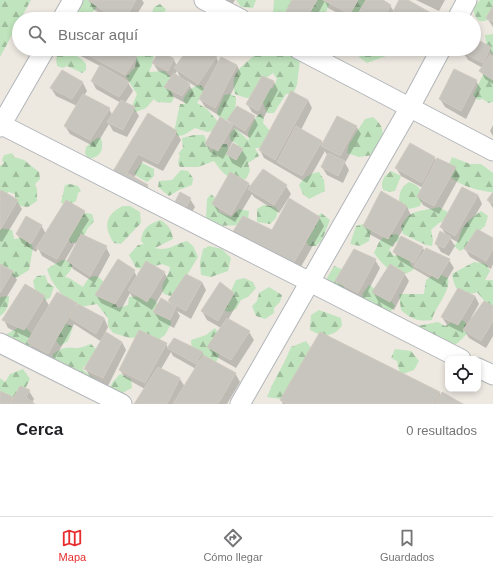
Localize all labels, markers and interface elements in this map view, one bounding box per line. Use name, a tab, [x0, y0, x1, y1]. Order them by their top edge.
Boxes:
search box	[12, 12, 481, 56]
icon: search	[26, 23, 48, 45]
text: Buscar aquí	[58, 26, 138, 43]
map controls	[445, 356, 481, 392]
button: locate	[445, 356, 481, 392]
text: Cerca	[16, 420, 63, 439]
text: 0 resultados	[406, 423, 477, 438]
tab: Mapa	[59, 527, 86, 563]
tab: Cómo llegar	[203, 527, 263, 563]
tab: Guardados	[380, 527, 434, 563]

